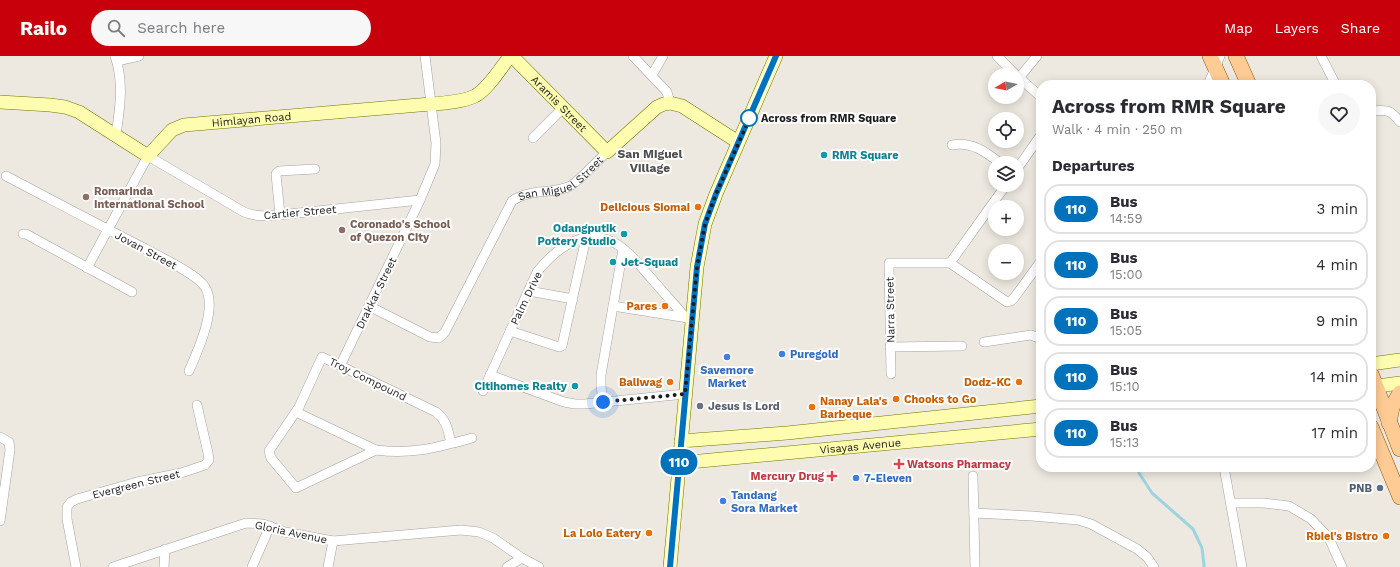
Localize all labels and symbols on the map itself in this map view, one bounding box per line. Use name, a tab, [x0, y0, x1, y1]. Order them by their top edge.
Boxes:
north arrow	[988, 68, 1024, 104]
street label: Aramis Street	[528, 73, 590, 135]
marker: Across from RMR Square	[740, 109, 758, 127]
street label: Himlayan Road	[211, 110, 292, 130]
place label: Across from RMR Square	[761, 112, 896, 125]
district label: San Miguel Village	[618, 147, 683, 175]
place label: RMR Square	[832, 149, 899, 162]
marker: RMR Square	[819, 150, 829, 160]
street label: San Miguel Street	[516, 153, 606, 204]
place label: Romarinda International School	[94, 185, 205, 211]
marker: Romarinda International School	[81, 192, 91, 202]
place label: Delicious Siomai	[600, 201, 690, 214]
marker: Delicious Siomai	[693, 202, 703, 212]
street label: Cartier Street	[263, 203, 337, 222]
place label: Coronado's School of Quezon City	[350, 218, 451, 244]
place label: Odangputik Pottery Studio	[537, 222, 616, 248]
marker: Coronado's School of Quezon City	[337, 225, 347, 235]
street label: Jovan Street	[113, 229, 179, 272]
marker: Odangputik Pottery Studio	[619, 229, 629, 239]
street label: Drakkar Street	[353, 255, 400, 331]
place label: Jet-Squad	[621, 256, 678, 269]
marker: Jet-Squad	[608, 257, 618, 267]
street label: Palm Drive	[508, 269, 545, 327]
street label: Narra Street	[883, 277, 898, 343]
place label: Pares	[626, 300, 657, 313]
marker: Pares	[660, 301, 670, 311]
place label: Puregold	[790, 348, 839, 361]
marker: Puregold	[777, 349, 787, 359]
marker: Savemore Market	[722, 352, 732, 362]
street label: Troy Compound	[327, 355, 409, 404]
place label: Savemore Market	[700, 364, 754, 390]
place label: Baliwag	[619, 376, 663, 389]
place label: Dodz-KC	[964, 376, 1012, 389]
marker: Baliwag	[665, 377, 675, 387]
marker: Dodz-KC	[1014, 377, 1024, 387]
place label: Citihomes Realty	[475, 380, 568, 393]
marker: Citihomes Realty	[570, 381, 580, 391]
your location	[593, 392, 613, 412]
place label: Chooks to Go	[904, 393, 977, 406]
marker: Chooks to Go	[891, 394, 901, 404]
place label: Nanay Lala's Barbeque	[820, 395, 888, 421]
place label: Jesus is Lord	[708, 400, 780, 413]
marker: Jesus is Lord	[695, 401, 705, 411]
marker: Nanay Lala's Barbeque	[807, 402, 817, 412]
street label: Visayas Avenue	[819, 436, 902, 457]
line badge: 110	[656, 449, 702, 475]
place label: Watsons Pharmacy	[907, 458, 1012, 471]
marker: Watsons Pharmacy	[894, 459, 904, 469]
street label: Evergreen Street	[91, 467, 181, 502]
place label: Mercury Drug	[751, 470, 825, 483]
marker: Mercury Drug	[827, 471, 837, 481]
place label: 7-Eleven	[864, 472, 912, 485]
marker: 7-Eleven	[851, 473, 861, 483]
place label: PNB	[1349, 482, 1372, 495]
marker: PNB	[1375, 483, 1385, 493]
place label: Tandang Sora Market	[731, 489, 798, 515]
marker: Tandang Sora Market	[718, 496, 728, 506]
street label: Gloria Avenue	[254, 518, 328, 546]
place label: La Lolo Eatery	[563, 527, 642, 540]
marker: La Lolo Eatery	[644, 528, 654, 538]
place label: Rbiel's Bistro	[1306, 530, 1378, 543]
marker: Rbiel's Bistro	[1381, 531, 1391, 541]

